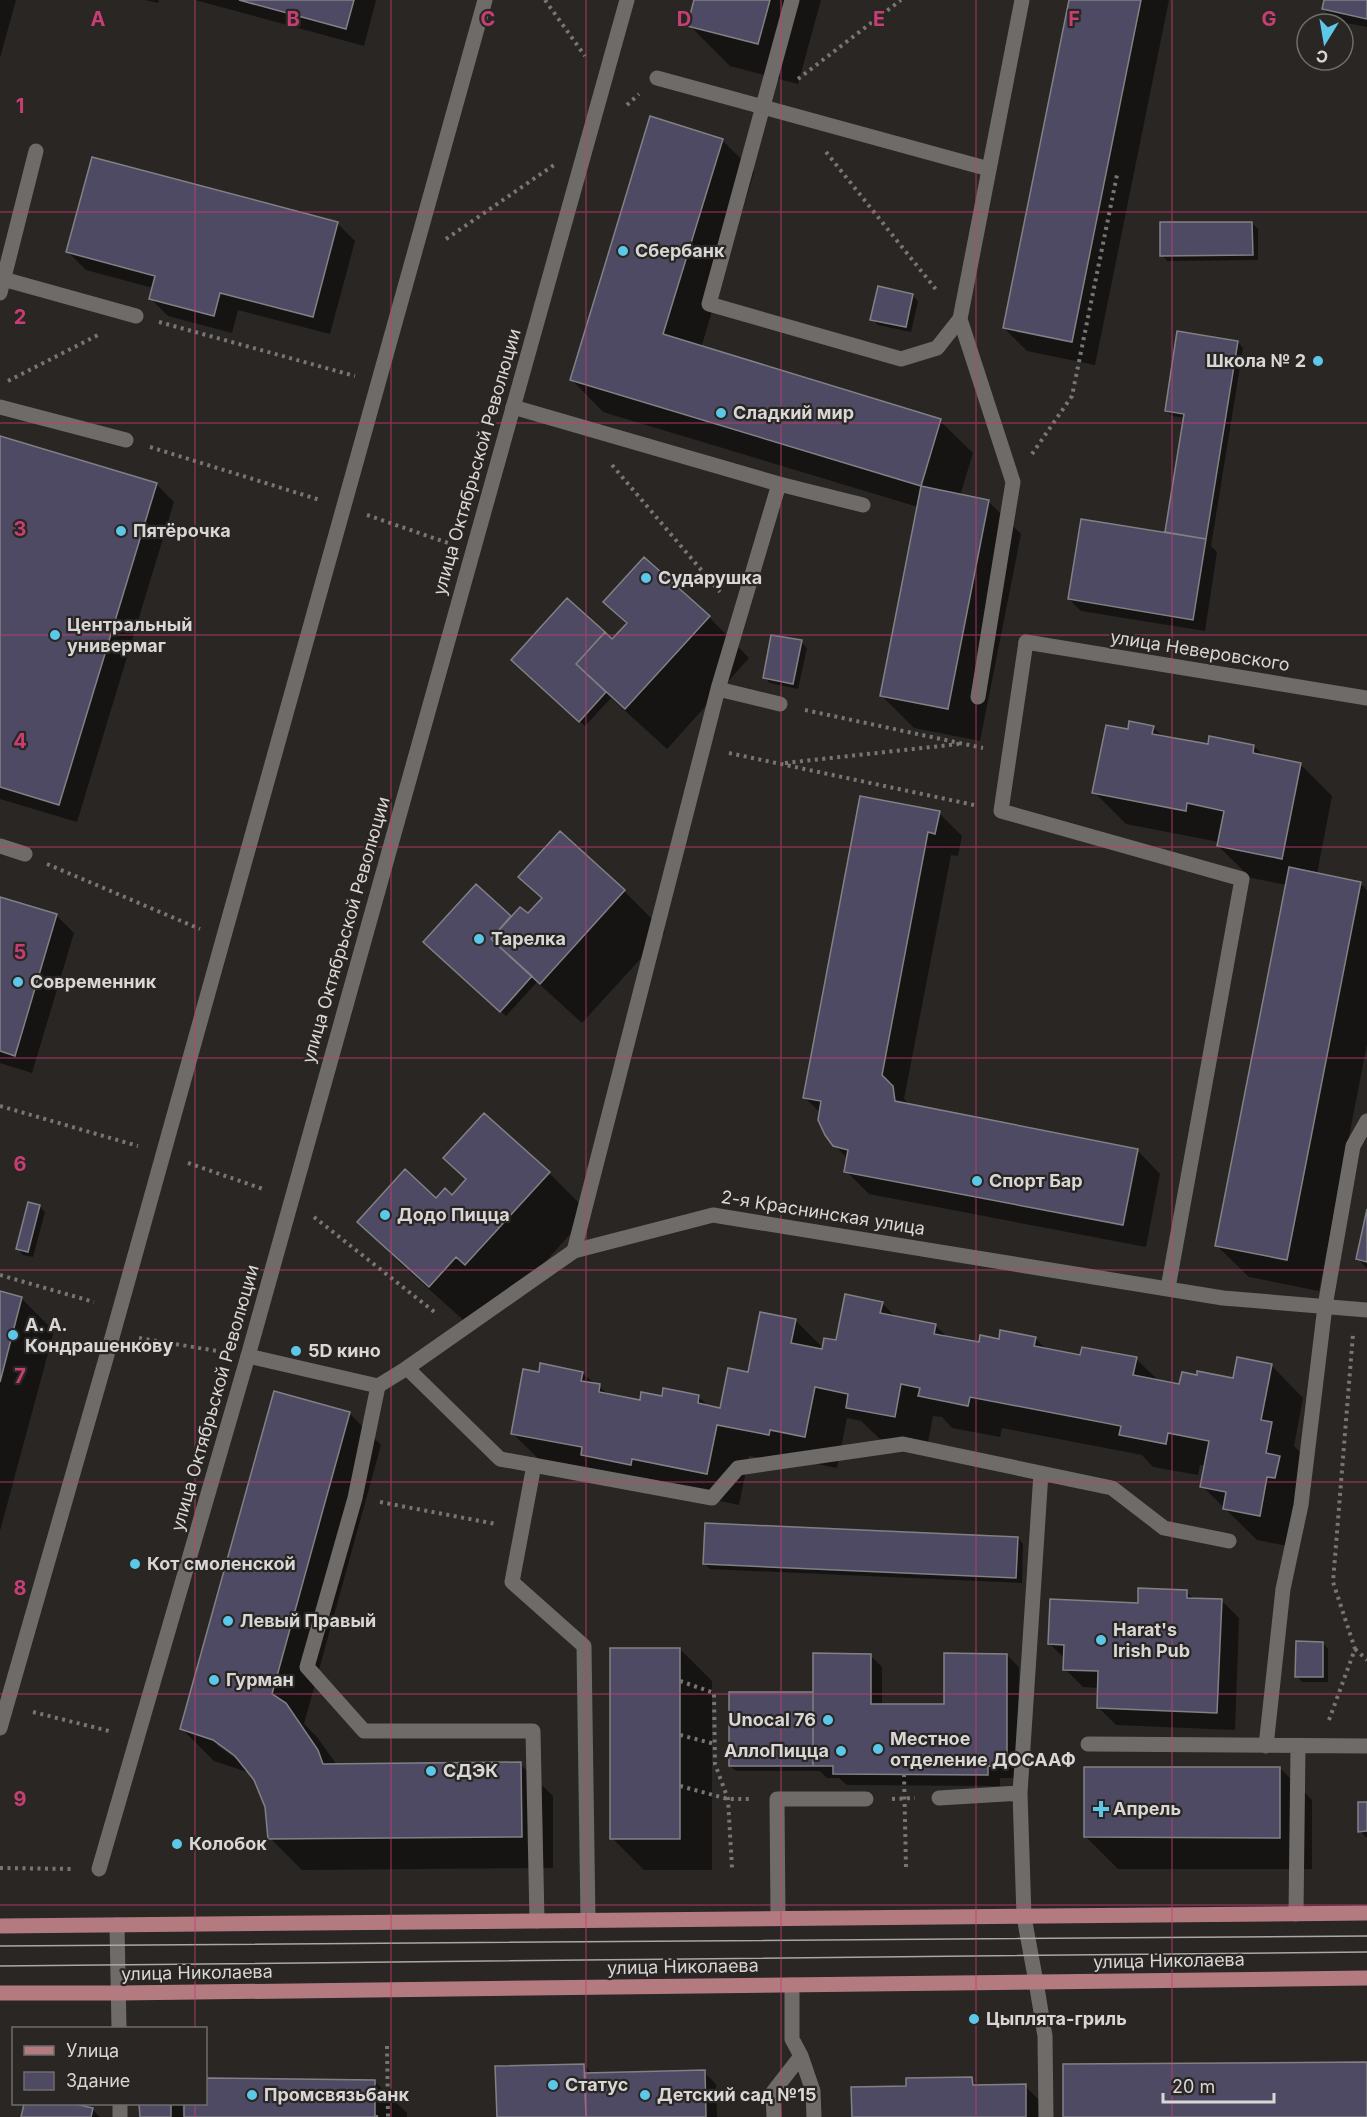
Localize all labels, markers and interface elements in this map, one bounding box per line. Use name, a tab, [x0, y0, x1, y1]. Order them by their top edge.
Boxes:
text: A	[91, 7, 106, 31]
text: B	[286, 7, 300, 31]
text: C	[481, 7, 495, 31]
text: D	[677, 7, 691, 31]
text: E	[873, 7, 885, 31]
text: F	[1068, 7, 1080, 31]
text: G	[1261, 7, 1277, 31]
north arrow	[1295, 12, 1355, 72]
text: С	[1314, 46, 1330, 68]
text: 1	[16, 94, 24, 118]
place label: Сбербанк	[635, 240, 725, 261]
marker: Сбербанк	[616, 244, 630, 258]
text: 2	[14, 305, 26, 329]
street label: улица Октябрьской Революции	[428, 326, 525, 598]
place label: Школа № 2	[1206, 350, 1306, 371]
marker: Школа № 2	[1311, 354, 1325, 368]
place label: Сладкий мир	[733, 402, 854, 423]
marker: Сладкий мир	[714, 406, 728, 420]
text: 3	[14, 517, 26, 541]
place label: Пятёрочка	[133, 520, 231, 541]
marker: Пятёрочка	[114, 524, 128, 538]
place label: Сударушка	[658, 567, 762, 588]
marker: Сударушка	[639, 571, 653, 585]
place label: Центральный универмаг	[67, 614, 192, 656]
street label: улица Неверовского	[1109, 626, 1291, 675]
marker: Центральный универмаг	[48, 628, 62, 642]
text: 4	[13, 729, 27, 753]
street label: улица Октябрьской Революции	[297, 794, 394, 1066]
place label: Тарелка	[491, 928, 566, 949]
marker: Тарелка	[472, 932, 486, 946]
text: 5	[14, 940, 26, 964]
place label: Современник	[30, 971, 157, 992]
marker: Современник	[11, 975, 25, 989]
text: 6	[14, 1152, 27, 1176]
place label: Спорт Бар	[989, 1170, 1083, 1191]
marker: Спорт Бар	[970, 1174, 984, 1188]
street label: 2-я Краснинская улица	[720, 1186, 927, 1239]
place label: Додо Пицца	[397, 1204, 510, 1225]
marker: Додо Пицца	[378, 1208, 392, 1222]
street label: улица Октябрьской Революции	[166, 1262, 263, 1534]
place label: А. А. Кондрашенкову	[25, 1314, 173, 1356]
marker: А. А. Кондрашенкову	[6, 1328, 20, 1342]
place label: 5D кино	[308, 1340, 381, 1361]
marker: 5D кино	[289, 1344, 303, 1358]
text: 7	[14, 1364, 26, 1388]
place label: Кот смоленской	[147, 1553, 296, 1574]
marker: Кот смоленской	[128, 1557, 142, 1571]
text: 8	[13, 1576, 27, 1600]
place label: Левый Правый	[240, 1610, 376, 1631]
marker: Левый Правый	[221, 1614, 235, 1628]
place label: Harat's Irish Pub	[1113, 1619, 1190, 1661]
marker: Harat's Irish Pub	[1094, 1633, 1108, 1647]
place label: Гурман	[226, 1669, 294, 1690]
marker: Гурман	[207, 1673, 221, 1687]
place label: Unocal 76	[728, 1709, 816, 1730]
marker: Unocal 76	[821, 1713, 835, 1727]
place label: Местное отделение ДОСААФ	[890, 1728, 1076, 1770]
place label: АллоПицца	[724, 1740, 829, 1761]
marker: Местное отделение ДОСААФ	[871, 1742, 885, 1756]
marker: АллоПицца	[834, 1744, 848, 1758]
place label: СДЭК	[443, 1760, 498, 1781]
marker: СДЭК	[424, 1764, 438, 1778]
text: 9	[14, 1787, 27, 1811]
place label: Апрель	[1113, 1798, 1181, 1819]
marker: Апрель	[1094, 1802, 1108, 1816]
place label: Колобок	[189, 1833, 267, 1854]
marker: Колобок	[170, 1837, 184, 1851]
street label: улица Николаева	[1093, 1949, 1245, 1972]
street label: улица Николаева	[607, 1955, 759, 1978]
street label: улица Николаева	[121, 1961, 273, 1984]
place label: Цыплята-гриль	[986, 2008, 1127, 2029]
marker: Цыплята-гриль	[967, 2012, 981, 2026]
legend	[12, 2027, 207, 2105]
text: Улица	[66, 2040, 119, 2061]
scale bar	[1163, 2066, 1274, 2104]
text: Здание	[66, 2070, 130, 2091]
place label: Статус	[565, 2074, 628, 2095]
text: 20 m	[1172, 2076, 1215, 2097]
marker: Статус	[546, 2078, 560, 2092]
place label: Промсвязьбанк	[264, 2084, 409, 2105]
place label: Детский сад №15	[657, 2084, 816, 2105]
marker: Промсвязьбанк	[245, 2088, 259, 2102]
marker: Детский сад №15	[638, 2088, 652, 2102]

